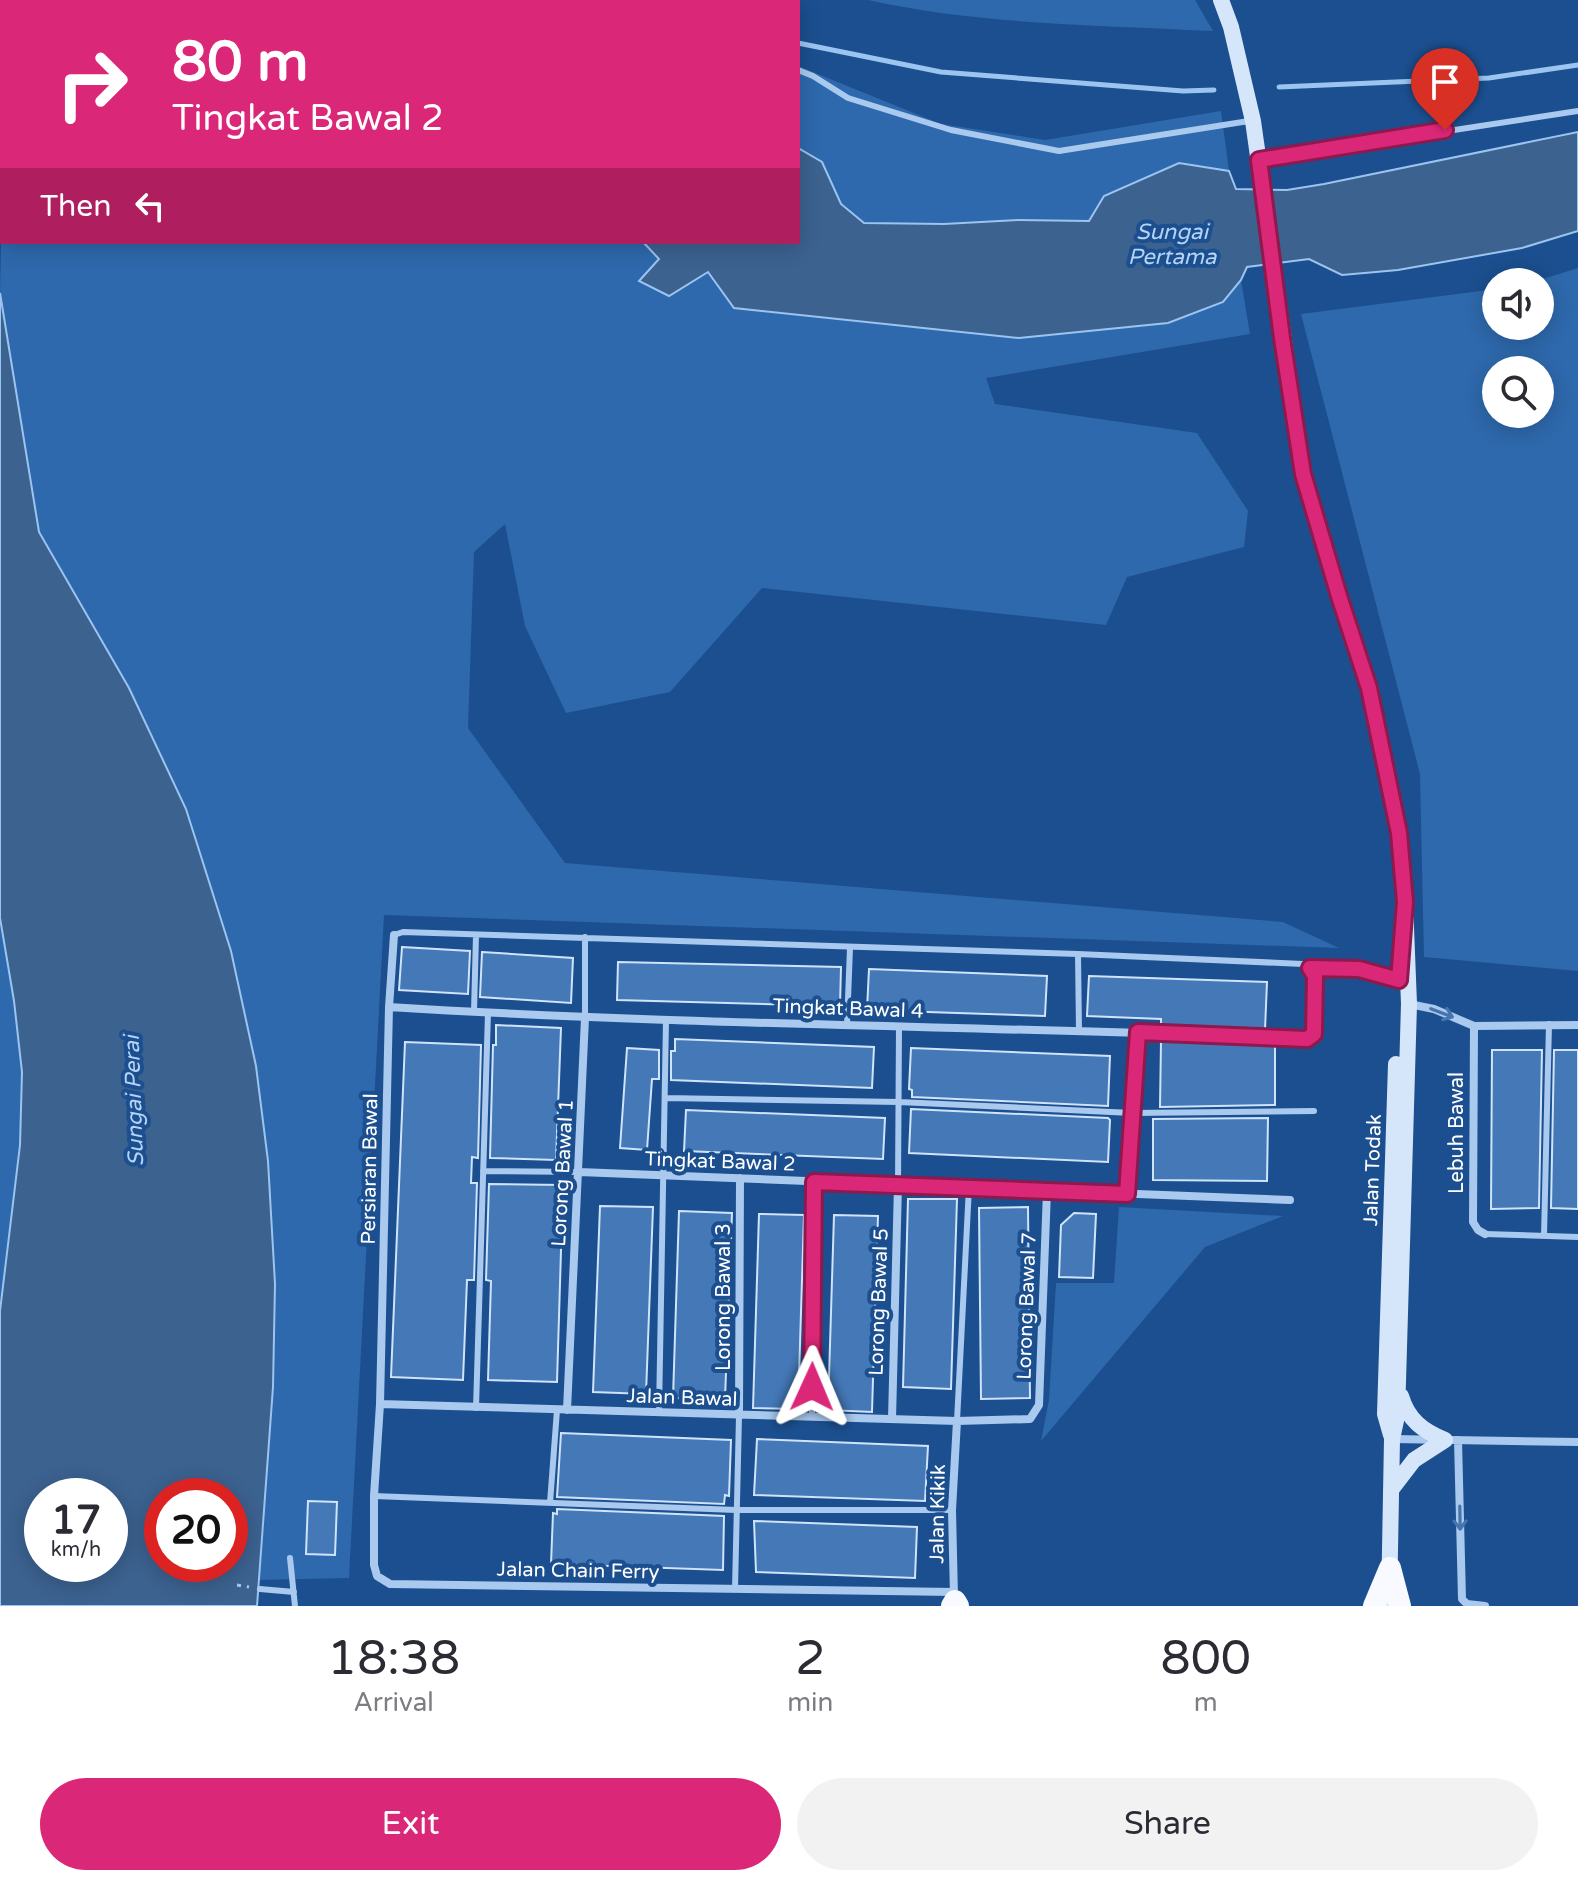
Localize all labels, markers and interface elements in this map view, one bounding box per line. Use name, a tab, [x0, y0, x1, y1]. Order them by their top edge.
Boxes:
text: 80 m	[172, 29, 308, 96]
icon: right	[40, 32, 144, 136]
pin	[1411, 48, 1479, 130]
icon: arrive	[1423, 60, 1467, 104]
text: Tingkat Bawal 2	[172, 97, 444, 140]
icon: left	[128, 184, 172, 228]
text: Then	[40, 188, 112, 225]
water label: Sungai Pertama	[1128, 219, 1217, 270]
map controls	[1482, 268, 1554, 428]
button: sound	[1482, 268, 1554, 340]
button: search	[1482, 356, 1554, 428]
street label: Tingkat Bawal 4	[772, 994, 924, 1024]
one-way arrow	[1430, 1007, 1454, 1021]
water label: Sungai Perai	[119, 1033, 149, 1167]
street label: Lebuh Bawal	[1445, 1072, 1469, 1194]
street label: Persiaran Bawal	[357, 1093, 383, 1245]
street label: Lorong Bawal 1	[547, 1099, 579, 1247]
street label: Jalan Todak	[1359, 1114, 1387, 1226]
street label: Tingkat Bawal 2	[644, 1147, 796, 1177]
street label: Lorong Bawal 3	[712, 1223, 736, 1371]
street label: Lorong Bawal 5	[864, 1228, 894, 1376]
street label: Lorong Bawal 7	[1012, 1232, 1042, 1380]
position arrow	[770, 1345, 854, 1429]
street label: Jalan Bawal	[626, 1384, 738, 1412]
street label: Jalan Kikik	[925, 1464, 951, 1564]
speed limit sign: 20	[144, 1478, 248, 1582]
text: 17	[51, 1496, 101, 1544]
one-way arrow	[1452, 1504, 1468, 1531]
text: km/h	[51, 1538, 101, 1562]
street label: Jalan Chain Ferry	[497, 1558, 660, 1584]
text: 18:38	[327, 1630, 460, 1688]
text: 2	[795, 1630, 825, 1688]
text: 800	[1160, 1630, 1251, 1688]
text: Arrival	[353, 1687, 434, 1718]
text: min	[787, 1687, 833, 1718]
text: m	[1194, 1687, 1218, 1718]
button: Exit	[40, 1778, 781, 1870]
button: Share	[797, 1778, 1538, 1870]

